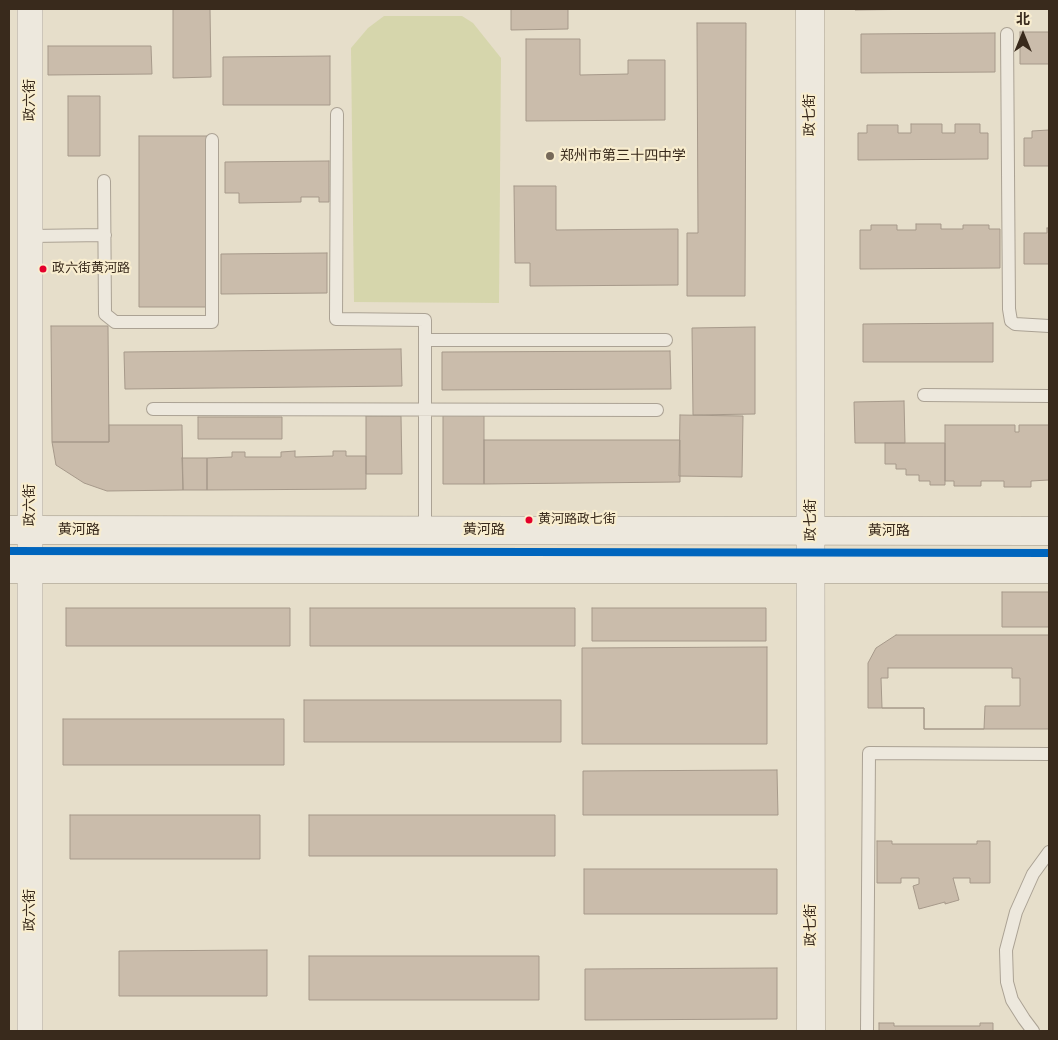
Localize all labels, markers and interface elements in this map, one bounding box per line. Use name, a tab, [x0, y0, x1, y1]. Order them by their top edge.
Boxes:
north arrow	[998, 10, 1048, 60]
text: 北	[1016, 12, 1030, 27]
street label: 政六街	[22, 79, 38, 121]
street label: 政七街	[802, 94, 818, 136]
place label: 郑州市第三十四中学	[560, 148, 686, 164]
marker: 郑州市第三十四中学	[544, 150, 556, 162]
place label: 政六街黄河路	[52, 261, 130, 277]
marker: 政六街黄河路	[38, 264, 48, 274]
street label: 政六街	[22, 484, 38, 526]
street label: 政七街	[803, 499, 819, 541]
place label: 黄河路政七街	[538, 512, 616, 528]
marker: 黄河路政七街	[524, 515, 534, 525]
street label: 黄河路	[58, 522, 100, 538]
street label: 黄河路	[463, 522, 505, 538]
street label: 黄河路	[868, 523, 910, 539]
street label: 政六街	[22, 889, 38, 931]
street label: 政七街	[803, 904, 819, 946]

